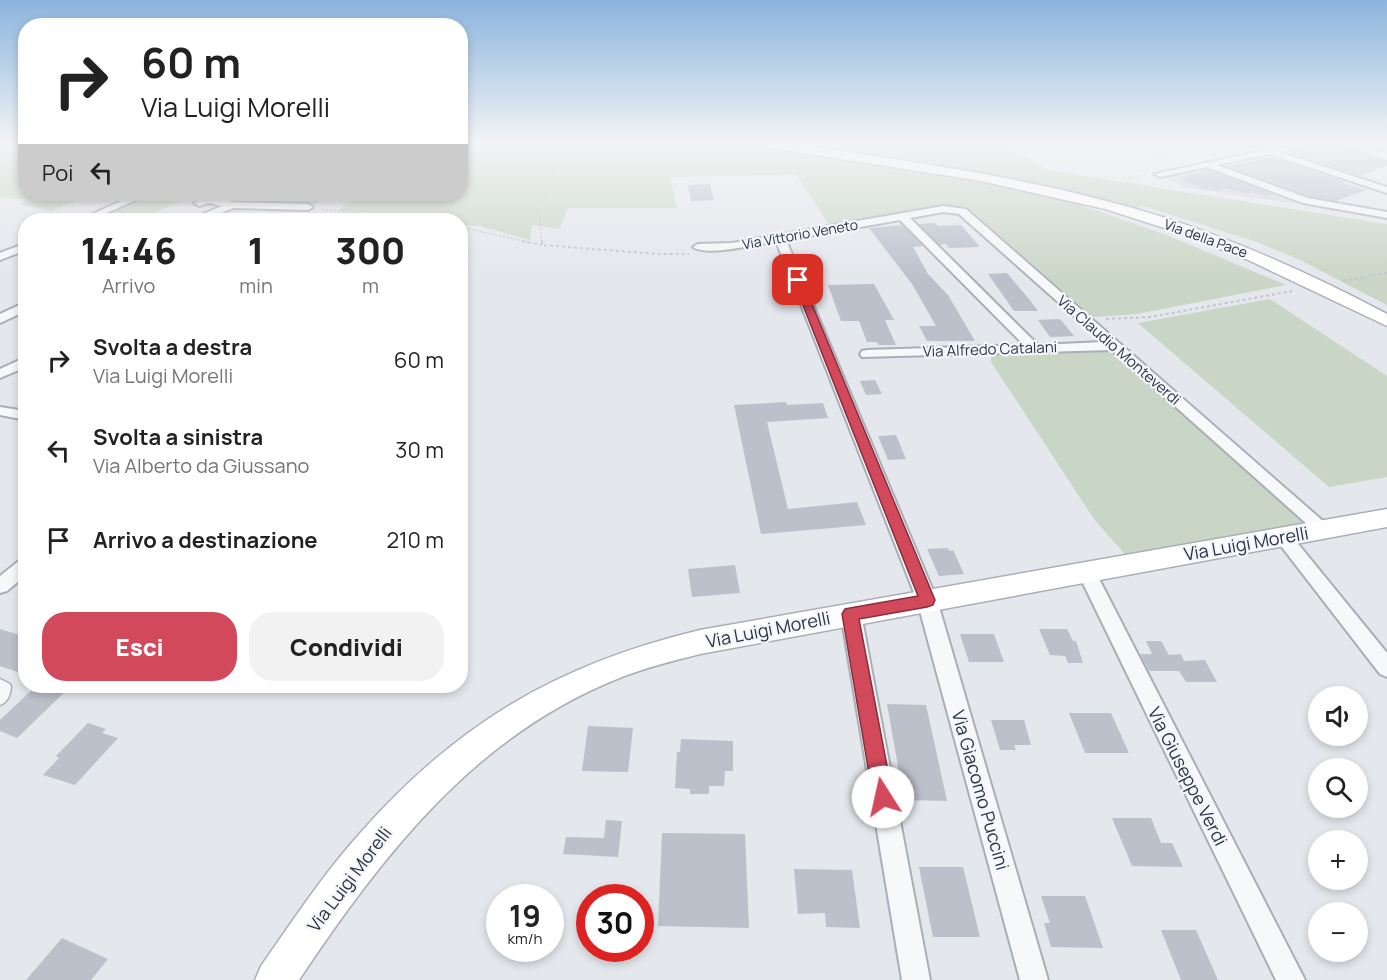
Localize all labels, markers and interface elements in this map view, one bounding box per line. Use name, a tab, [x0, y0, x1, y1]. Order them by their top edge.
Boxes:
text: 60 m	[141, 33, 241, 91]
icon: right	[42, 42, 120, 120]
text: Via Luigi Morelli	[141, 88, 330, 125]
icon: left	[85, 156, 118, 189]
text: Poi	[42, 158, 73, 188]
street label: Via Vittorio Veneto	[741, 214, 859, 254]
street label: Via della Pace	[1162, 214, 1250, 262]
text: 14:46	[81, 226, 177, 275]
text: 1	[248, 226, 264, 275]
text: 300	[335, 226, 405, 275]
pin	[772, 254, 823, 305]
icon: arrive	[781, 263, 814, 296]
text: Arrivo	[102, 272, 155, 299]
text: min	[239, 272, 273, 299]
text: m	[362, 272, 379, 299]
street label: Via Claudio Monteverdi	[1053, 290, 1185, 410]
text: Svolta a destra	[93, 332, 252, 362]
street label: Via Alfredo Catalani	[922, 336, 1058, 362]
icon: right	[42, 344, 75, 377]
text: 60 m	[394, 345, 444, 375]
text: Via Luigi Morelli	[93, 362, 233, 389]
text: Svolta a sinistra	[93, 422, 263, 452]
icon: left	[42, 434, 75, 467]
text: 30 m	[395, 435, 444, 465]
text: Via Alberto da Giussano	[93, 452, 309, 479]
street label: Via Luigi Morelli	[1182, 520, 1310, 566]
icon: arrive	[42, 524, 75, 557]
text: Arrivo a destinazione	[93, 525, 317, 555]
text: 210 m	[386, 525, 444, 555]
street label: Via Luigi Morelli	[704, 605, 832, 653]
button: Esci	[42, 612, 237, 681]
button: Condividi	[249, 612, 444, 681]
map controls	[1308, 686, 1368, 962]
button: sound	[1308, 686, 1368, 746]
street label: Via Giuseppe Verdi	[1143, 703, 1233, 849]
street label: Via Giacomo Puccini	[947, 707, 1015, 873]
button: search	[1308, 758, 1368, 818]
position arrow	[851, 765, 915, 829]
street label: Via Luigi Morelli	[301, 821, 397, 937]
button: +	[1308, 830, 1368, 890]
speed limit sign: 30	[576, 884, 654, 962]
text: 19	[509, 895, 541, 936]
button: −	[1308, 902, 1368, 962]
text: km/h	[508, 928, 542, 949]

